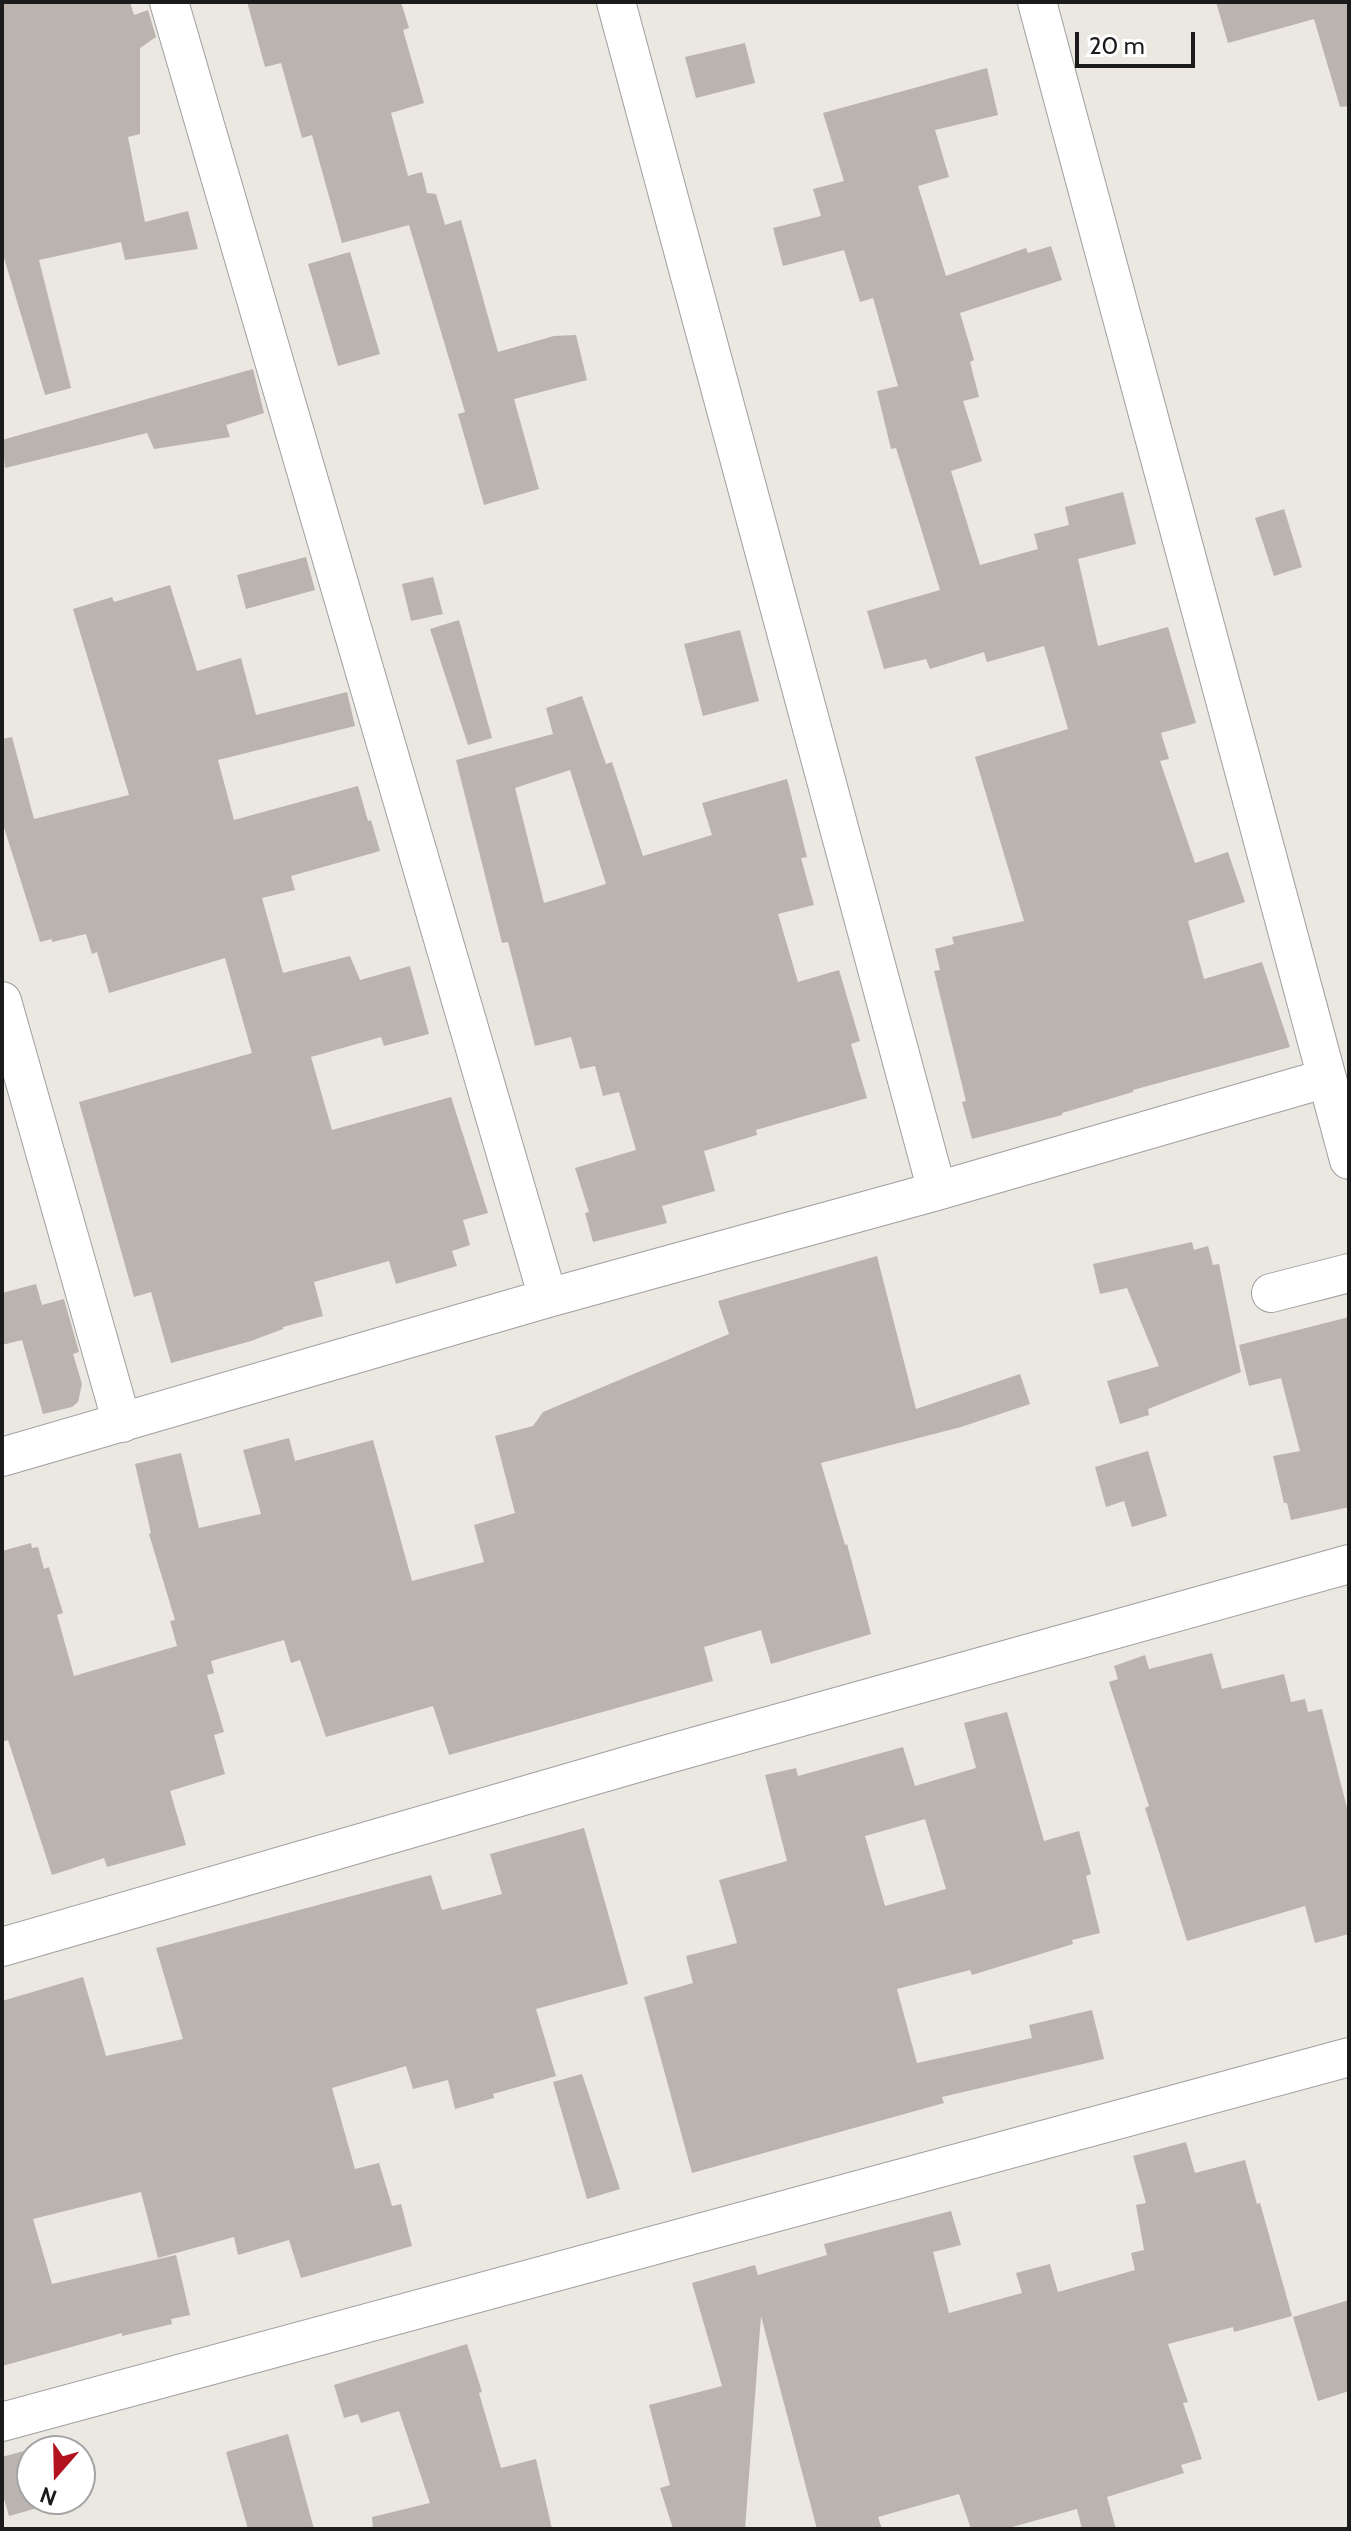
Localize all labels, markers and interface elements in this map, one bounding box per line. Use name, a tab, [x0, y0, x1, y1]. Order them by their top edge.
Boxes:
scale bar	[1079, 16, 1199, 66]
text: 20 m	[1089, 31, 1145, 60]
north arrow	[16, 2435, 96, 2515]
text: N	[36, 2481, 60, 2511]

